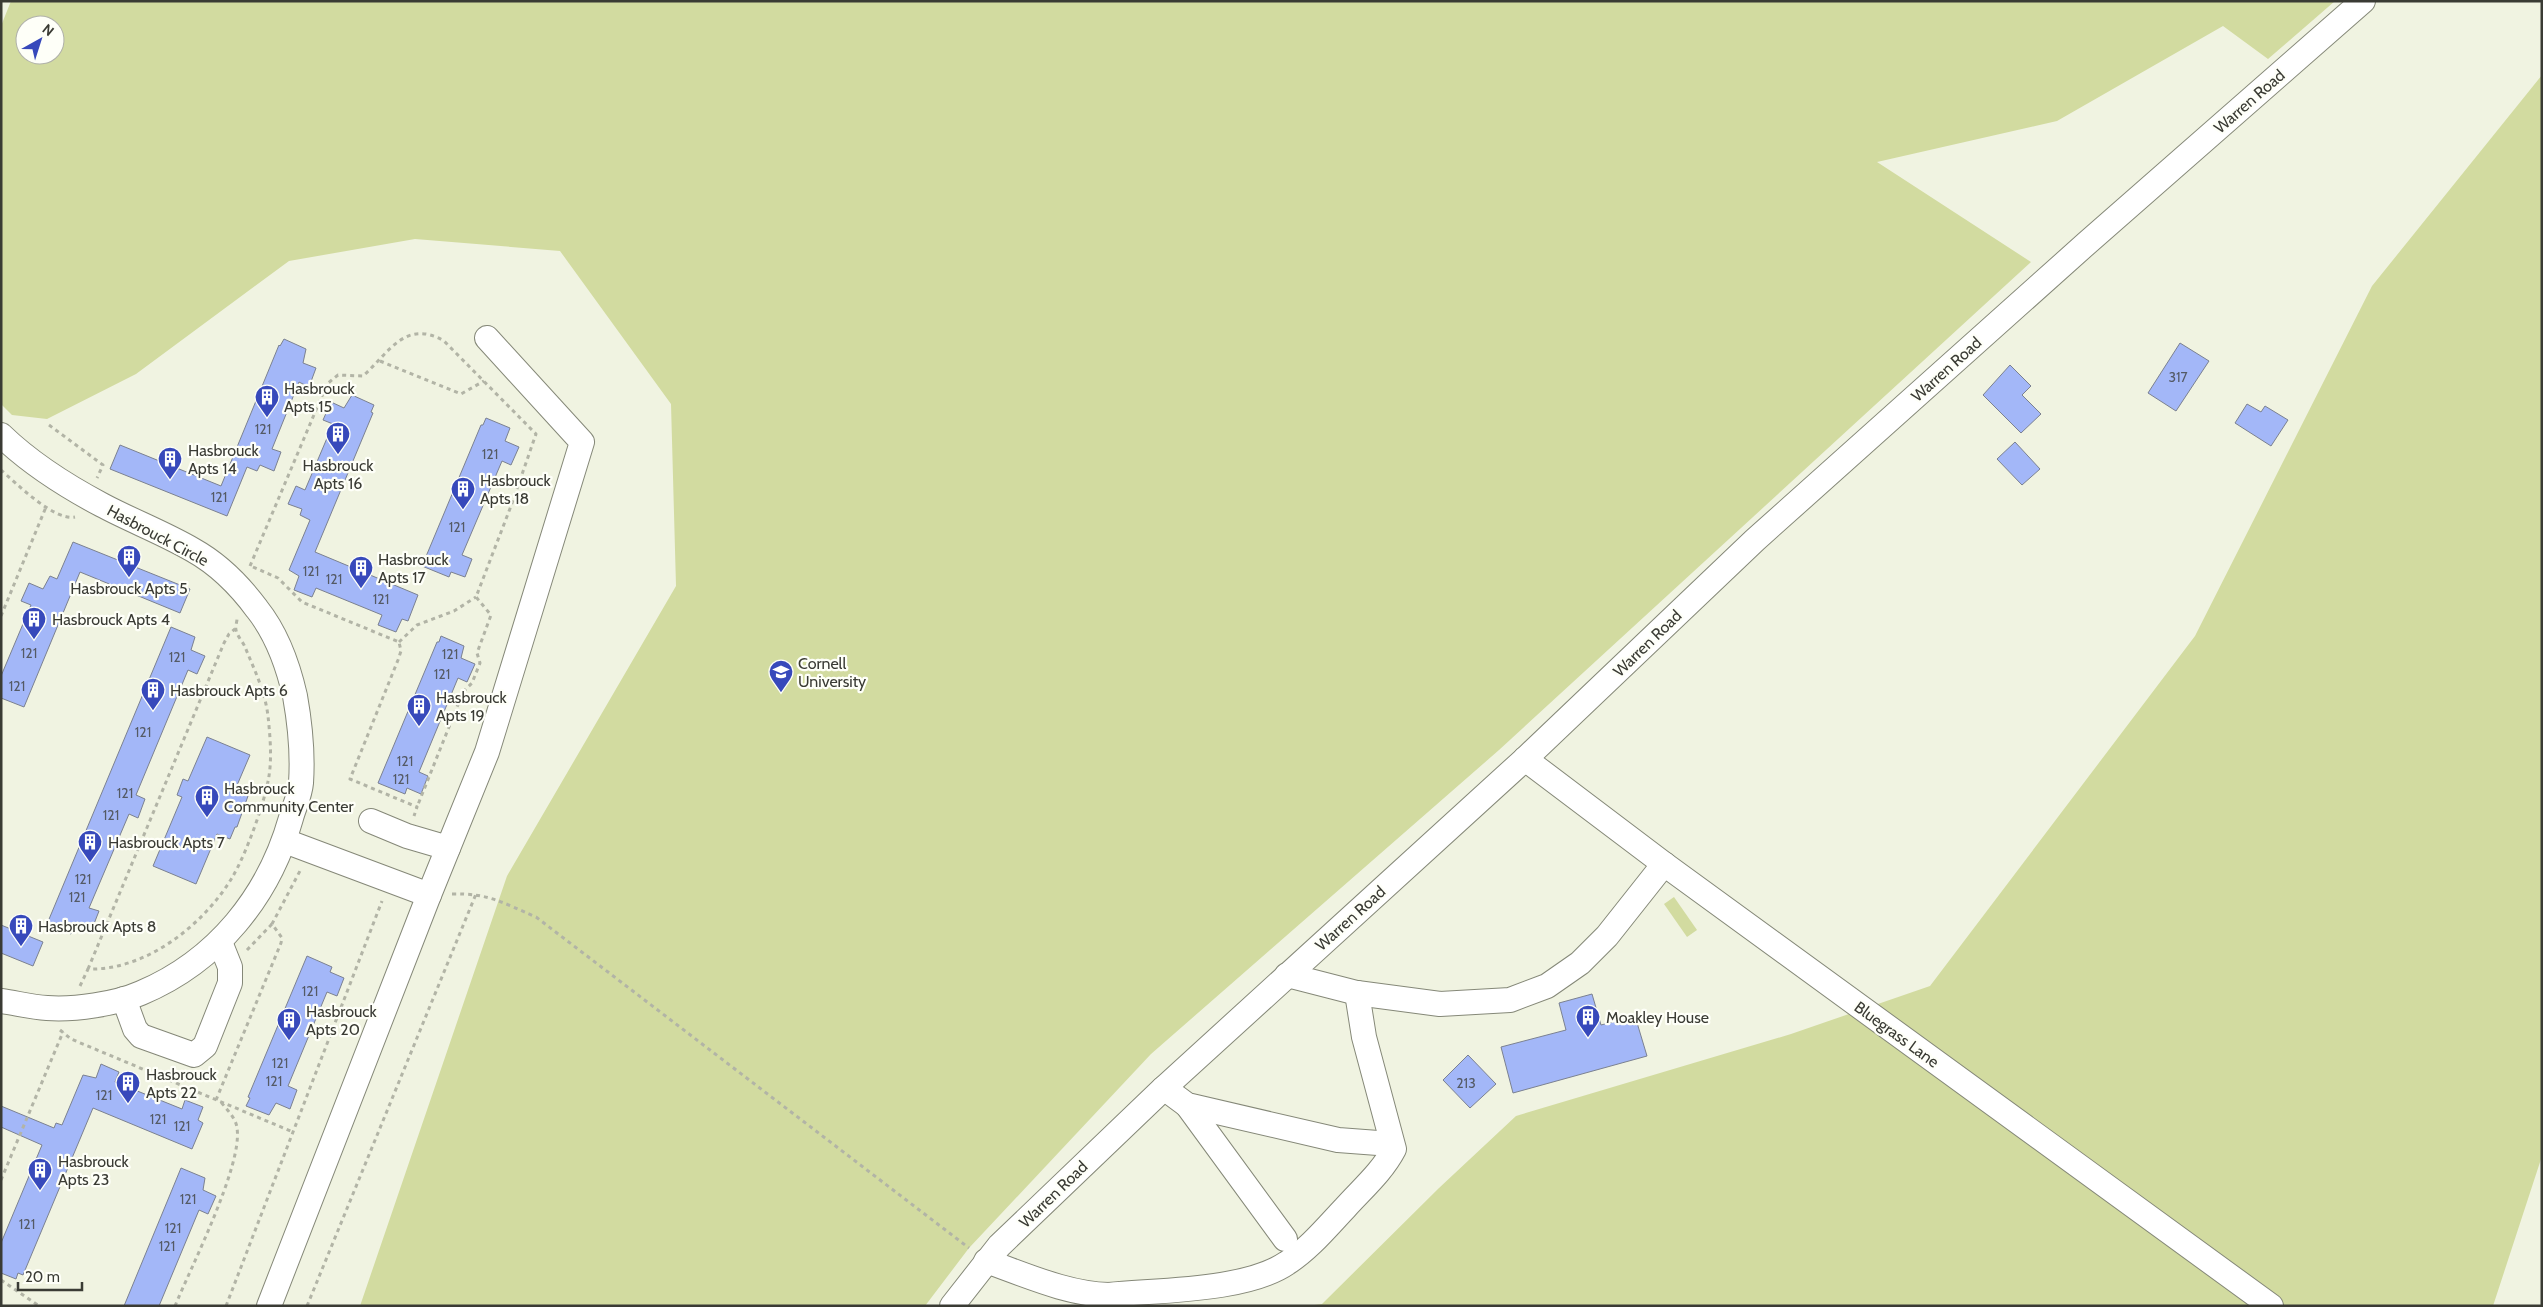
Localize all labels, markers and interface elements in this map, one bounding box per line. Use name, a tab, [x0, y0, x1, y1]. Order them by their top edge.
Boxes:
north arrow	[15, 15, 65, 65]
text: N	[39, 20, 58, 40]
street label: Warren Road	[2210, 65, 2289, 137]
street label: Warren Road	[1907, 333, 1985, 406]
house number: 317	[2168, 368, 2188, 386]
place label: Hasbrouck Apts 15	[284, 379, 356, 416]
building icon: Hasbrouck Apts 15	[254, 384, 280, 418]
house number: 121	[255, 420, 271, 438]
building icon: Hasbrouck Apts 16	[325, 421, 351, 455]
place label: Hasbrouck Apts 14	[188, 441, 260, 478]
house number: 121	[482, 445, 498, 463]
building icon: Hasbrouck Apts 14	[157, 446, 183, 480]
place label: Hasbrouck Apts 16	[303, 456, 374, 493]
place label: Hasbrouck Apts 18	[480, 471, 552, 508]
building icon: Hasbrouck Apts 18	[450, 476, 476, 510]
house number: 121	[211, 488, 227, 506]
street label: Hasbrouck Circle	[104, 501, 212, 570]
house number: 121	[449, 518, 465, 536]
building icon: Hasbrouck Apts 5	[116, 544, 142, 578]
place label: Hasbrouck Apts 17	[378, 550, 450, 587]
building icon: Hasbrouck Apts 17	[348, 555, 374, 589]
house number: 121	[303, 562, 319, 580]
house number: 121	[326, 570, 342, 588]
place label: Hasbrouck Apts 5	[70, 579, 188, 598]
house number: 121	[373, 590, 389, 608]
building icon: Hasbrouck Apts 4	[21, 606, 47, 640]
street label: Warren Road	[1609, 606, 1685, 681]
place label: Hasbrouck Apts 4	[52, 610, 170, 629]
house number: 121	[21, 644, 37, 662]
house number: 121	[442, 645, 458, 663]
house number: 121	[169, 648, 185, 666]
place label: Cornell University	[798, 654, 866, 691]
school or university icon: Cornell University	[768, 659, 794, 693]
house number: 121	[434, 665, 450, 683]
house number: 121	[9, 677, 25, 695]
building icon: Hasbrouck Apts 6	[140, 677, 166, 711]
place label: Hasbrouck Apts 6	[170, 681, 288, 700]
place label: Hasbrouck Apts 19	[436, 688, 508, 725]
building icon: Hasbrouck Apts 19	[406, 693, 432, 727]
house number: 121	[135, 723, 151, 741]
house number: 121	[397, 752, 413, 770]
house number: 121	[393, 770, 409, 788]
place label: Hasbrouck Community Center	[224, 779, 354, 816]
house number: 121	[117, 784, 133, 802]
building icon: Hasbrouck Community Center	[194, 784, 220, 818]
house number: 121	[103, 806, 119, 824]
building icon: Hasbrouck Apts 7	[77, 829, 103, 863]
place label: Hasbrouck Apts 7	[108, 833, 225, 852]
house number: 121	[75, 870, 91, 888]
street label: Warren Road	[1311, 882, 1389, 955]
house number: 121	[69, 888, 85, 906]
building icon: Hasbrouck Apts 8	[8, 913, 34, 947]
place label: Hasbrouck Apts 8	[38, 917, 156, 936]
house number: 121	[302, 982, 318, 1000]
street label: Bluegrass Lane	[1851, 997, 1943, 1072]
place label: Hasbrouck Apts 20	[306, 1002, 378, 1039]
building icon: Moakley House	[1575, 1004, 1601, 1038]
building icon: Hasbrouck Apts 20	[276, 1007, 302, 1041]
place label: Moakley House	[1606, 1008, 1709, 1027]
house number: 121	[272, 1054, 288, 1072]
place label: Hasbrouck Apts 22	[146, 1065, 218, 1102]
building icon: Hasbrouck Apts 22	[115, 1070, 141, 1104]
house number: 121	[266, 1072, 282, 1090]
house number: 213	[1456, 1074, 1476, 1092]
house number: 121	[96, 1086, 112, 1104]
house number: 121	[150, 1110, 166, 1128]
house number: 121	[174, 1117, 190, 1135]
place label: Hasbrouck Apts 23	[58, 1152, 130, 1189]
building icon: Hasbrouck Apts 23	[27, 1157, 53, 1191]
street label: Warren Road	[1015, 1157, 1091, 1232]
house number: 121	[180, 1190, 196, 1208]
house number: 121	[19, 1215, 35, 1233]
house number: 121	[165, 1219, 181, 1237]
house number: 121	[159, 1237, 175, 1255]
scale bar	[18, 1260, 81, 1292]
text: 20 m	[25, 1268, 60, 1286]

